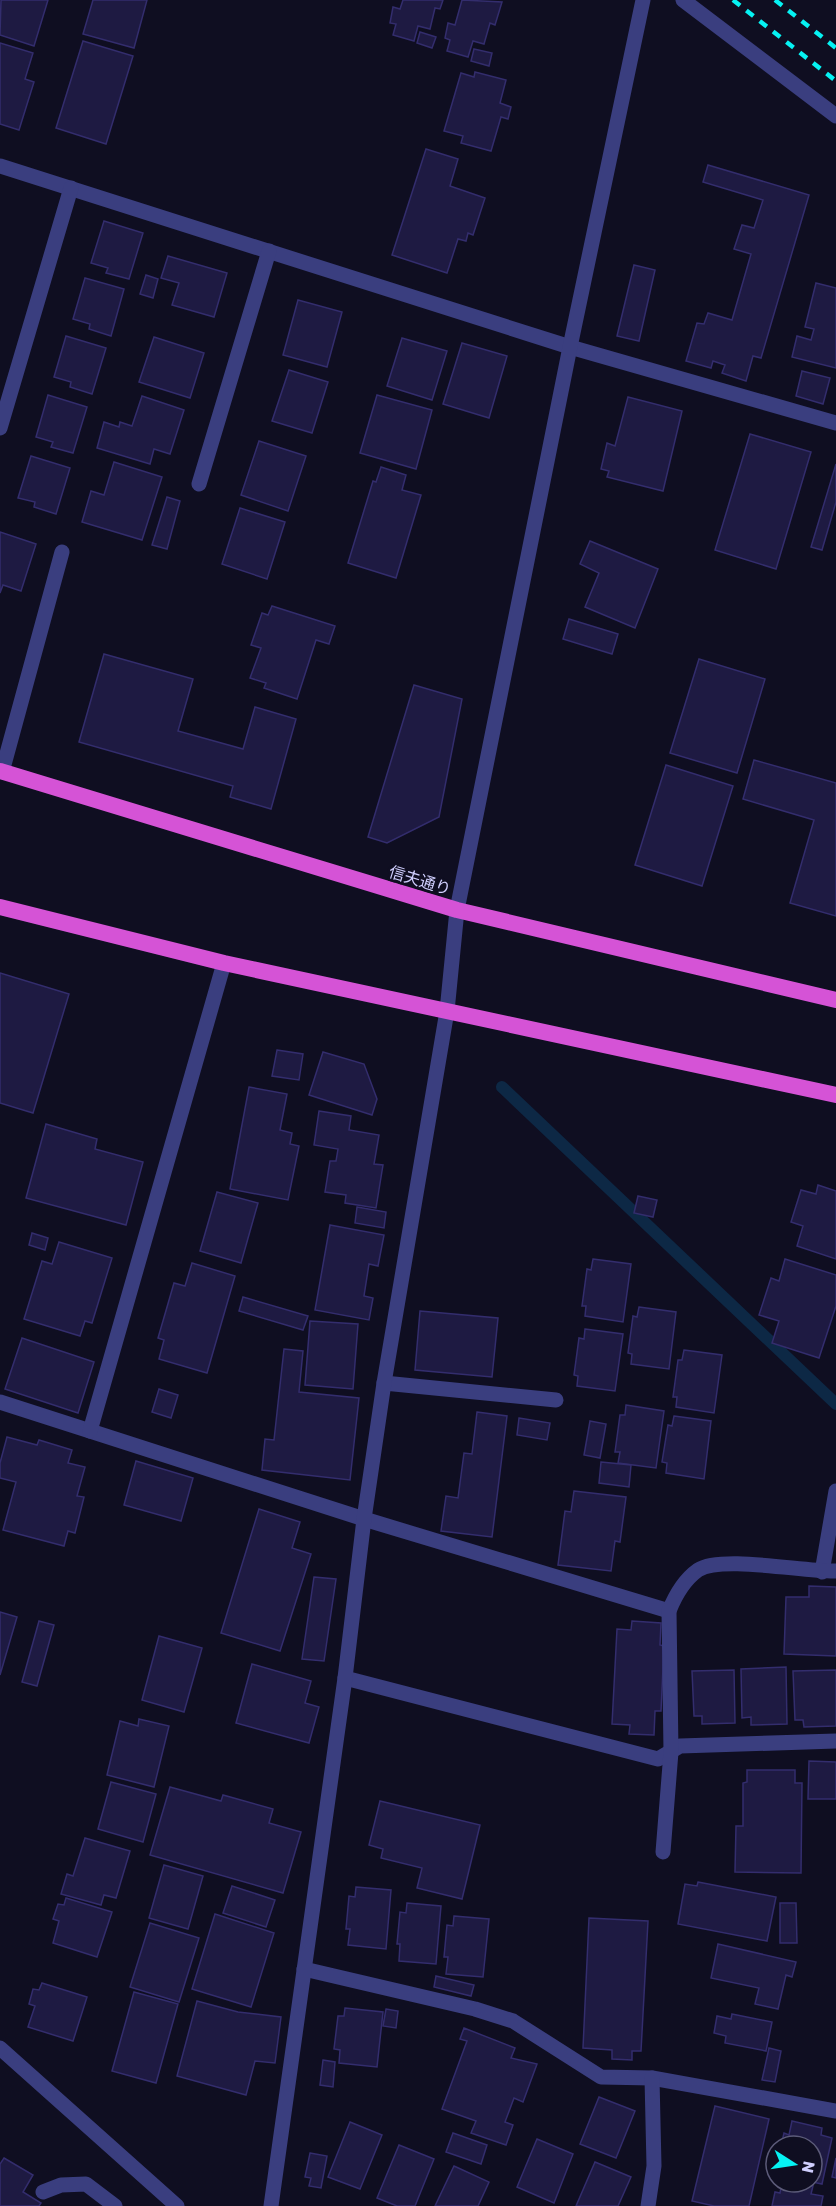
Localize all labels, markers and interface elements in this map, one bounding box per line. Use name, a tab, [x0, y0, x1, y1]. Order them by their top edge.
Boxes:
street label: 信夫通り	[386, 862, 453, 899]
north arrow	[764, 2134, 824, 2194]
text: N	[798, 2159, 819, 2175]

